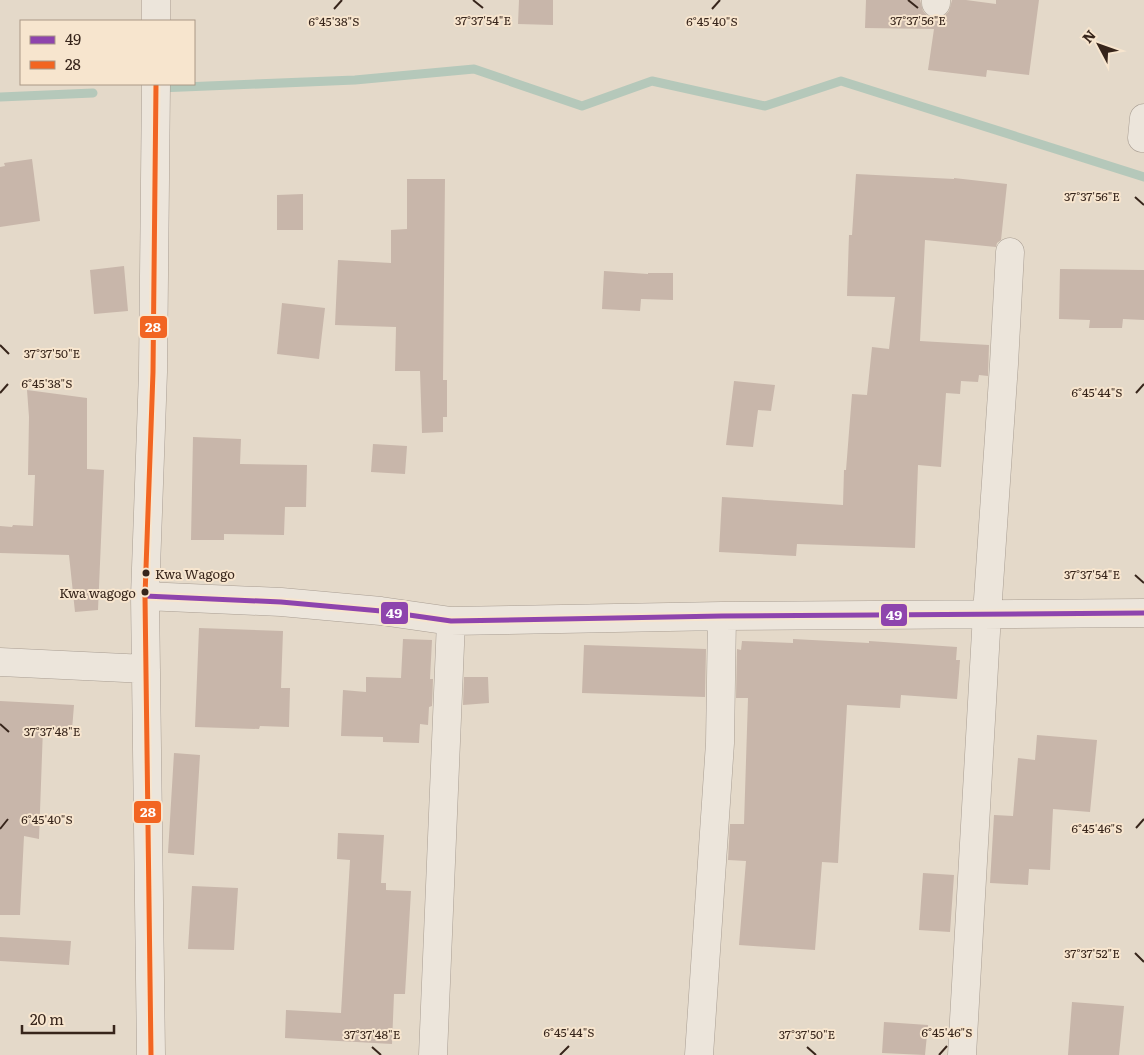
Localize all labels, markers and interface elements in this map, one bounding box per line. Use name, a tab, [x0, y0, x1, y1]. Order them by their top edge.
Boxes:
text: 37°37'54"E	[455, 11, 511, 29]
text: 37°37'56"E	[890, 11, 946, 29]
text: 6°45'38"S	[309, 12, 359, 30]
text: 6°45'40"S	[686, 12, 738, 30]
legend	[20, 20, 195, 85]
north arrow	[1074, 20, 1124, 70]
text: N	[1077, 25, 1100, 47]
text: 49	[65, 27, 81, 50]
text: 28	[65, 52, 81, 75]
text: 37°37'56"E	[1064, 187, 1120, 205]
line badge: 28	[139, 315, 168, 339]
text: 28	[145, 316, 161, 336]
text: 37°37'50"E	[24, 344, 81, 362]
text: 6°45'38"S	[22, 374, 72, 392]
text: 6°45'44"S	[1072, 383, 1122, 401]
place label: Kwa Wagogo	[155, 564, 235, 583]
text: 37°37'54"E	[1064, 565, 1120, 583]
marker: Kwa Wagogo	[141, 568, 151, 578]
place label: Kwa wagogo	[59, 583, 136, 602]
marker: Kwa wagogo	[140, 587, 150, 597]
line badge: 49	[380, 601, 409, 625]
text: 49	[386, 602, 402, 622]
line badge: 49	[880, 603, 908, 627]
text: 49	[886, 604, 902, 624]
text: 37°37'48"E	[24, 722, 81, 740]
line badge: 28	[133, 800, 162, 824]
text: 28	[140, 801, 156, 821]
text: 6°45'40"S	[21, 810, 73, 828]
text: 6°45'46"S	[1072, 819, 1122, 837]
text: 37°37'52"E	[1064, 944, 1120, 962]
scale bar	[22, 1002, 115, 1034]
text: 20 m	[30, 1007, 64, 1030]
text: 6°45'44"S	[544, 1023, 594, 1041]
text: 6°45'46"S	[922, 1023, 972, 1041]
text: 37°37'48"E	[344, 1025, 401, 1043]
text: 37°37'50"E	[779, 1025, 836, 1043]

